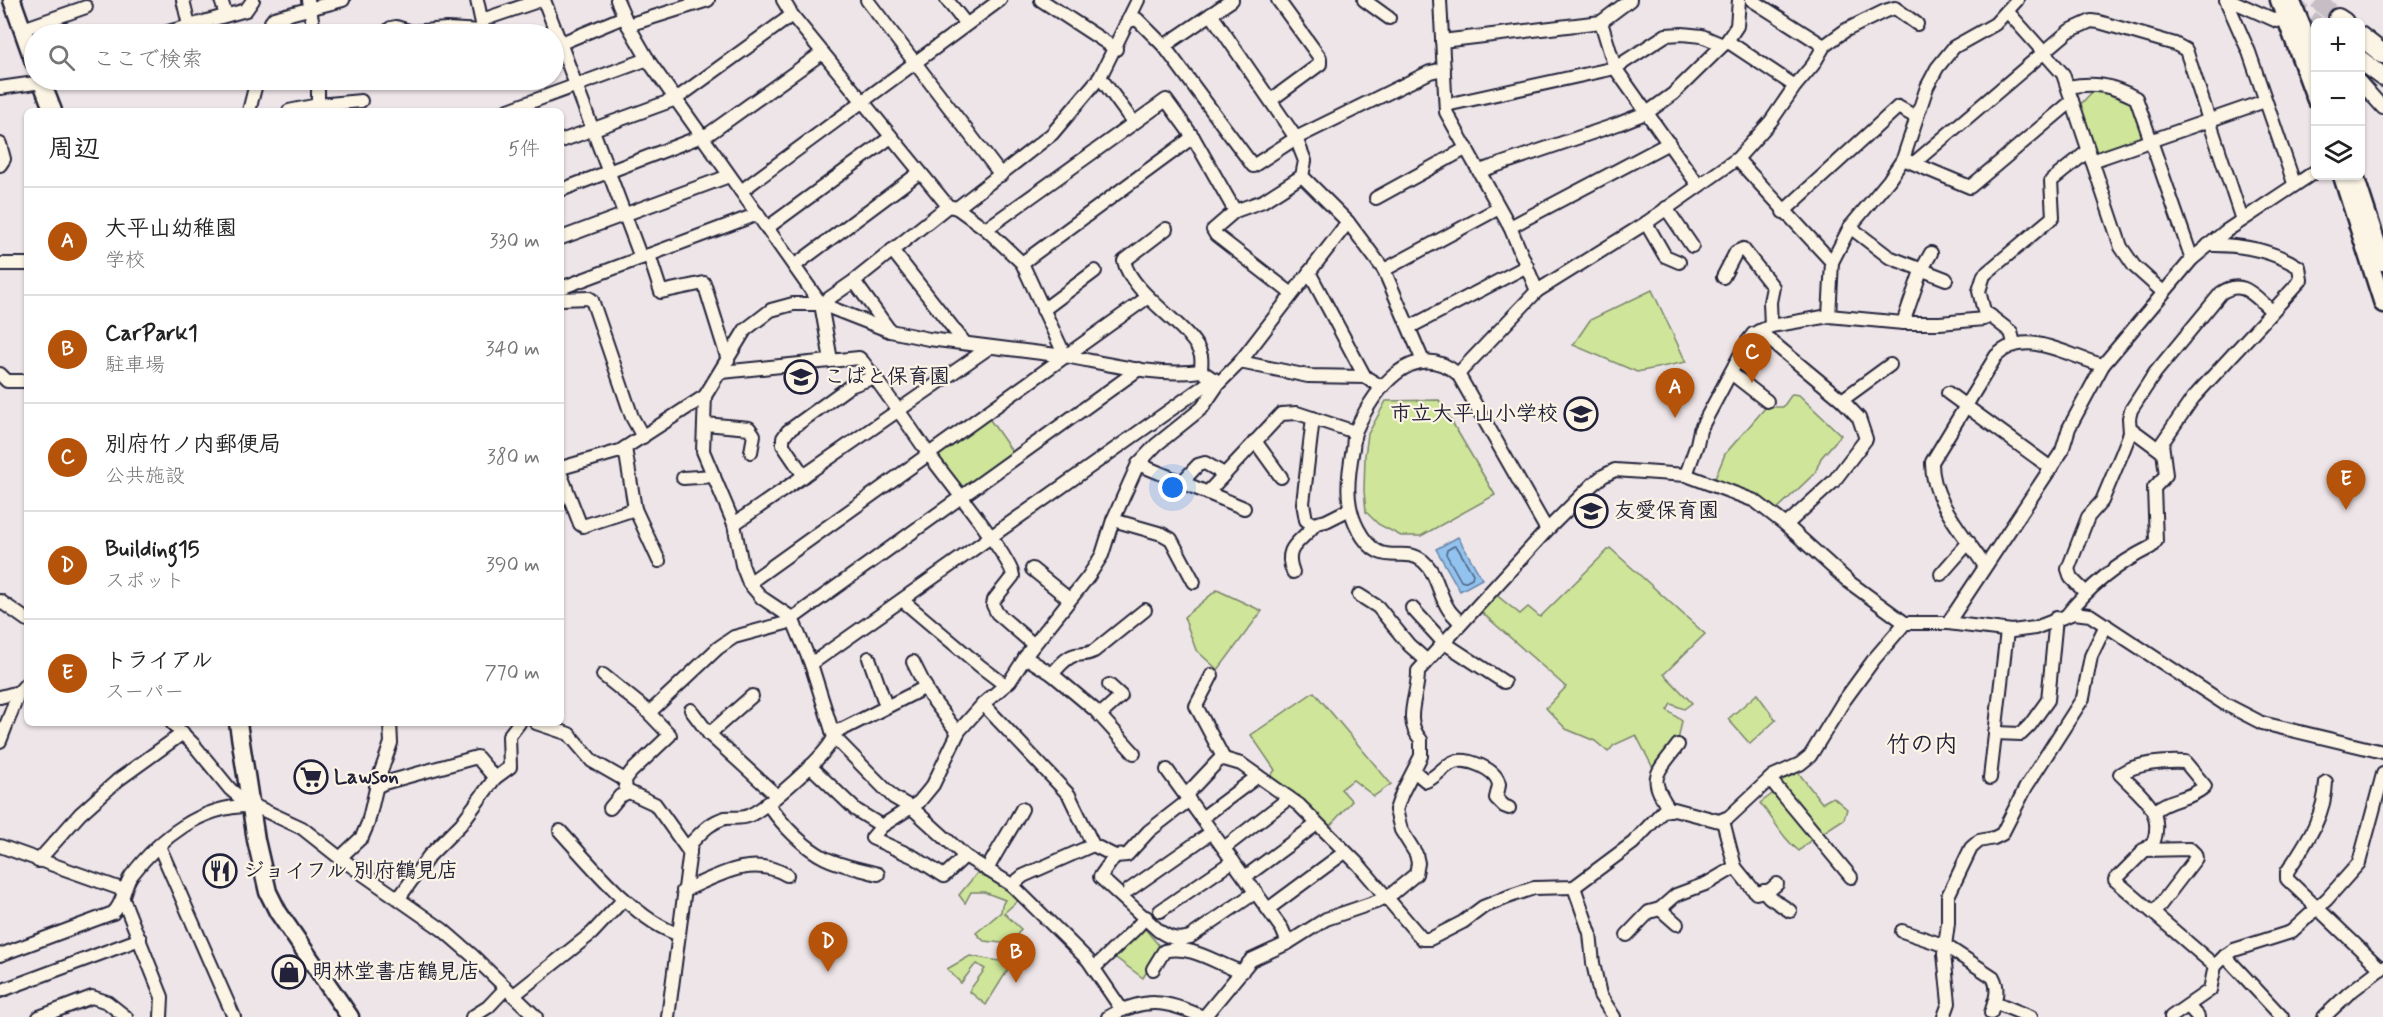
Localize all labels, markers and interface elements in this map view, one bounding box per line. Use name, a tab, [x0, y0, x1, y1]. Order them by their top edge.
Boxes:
map controls	[2311, 18, 2365, 180]
button: +	[2311, 18, 2365, 72]
search box	[24, 24, 564, 90]
icon: search	[45, 41, 78, 74]
text: ここで検索	[93, 46, 203, 74]
button: −	[2311, 72, 2365, 126]
button: layers	[2311, 126, 2365, 180]
text: 周辺	[48, 133, 100, 167]
text: 5件	[508, 136, 540, 163]
text: 大平山幼稚園	[105, 215, 237, 243]
text: A	[61, 228, 74, 255]
text: 330 m	[489, 228, 540, 255]
text: 学校	[105, 247, 145, 274]
text: CarPark1	[105, 320, 198, 348]
pin: C	[1732, 334, 1772, 383]
text: B	[61, 336, 74, 363]
text: 340 m	[485, 336, 540, 363]
text: 駐車場	[105, 352, 165, 379]
school or university icon: こばと保育園	[783, 359, 819, 395]
place label: こばと保育園	[824, 363, 950, 391]
pin: A	[1656, 368, 1694, 418]
school or university icon: 市立大平山小学校	[1563, 396, 1599, 432]
place label: 市立大平山小学校	[1390, 400, 1558, 428]
text: 別府竹ノ内郵便局	[105, 431, 281, 459]
text: C	[60, 444, 75, 471]
text: 380 m	[487, 444, 540, 471]
pin: E	[2326, 460, 2366, 510]
text: 公共施設	[105, 463, 185, 490]
your location	[1158, 473, 1187, 502]
school or university icon: 友愛保育園	[1573, 493, 1609, 529]
place label: 友愛保育園	[1614, 497, 1719, 525]
text: Building15	[105, 536, 199, 564]
text: D	[61, 552, 74, 579]
text: 390 m	[486, 552, 540, 579]
text: スポット	[105, 568, 185, 595]
text: トライアル	[105, 647, 213, 675]
text: E	[62, 660, 73, 687]
text: 770 m	[484, 660, 540, 687]
text: スーパー	[105, 679, 184, 706]
district label: 竹の内	[1886, 730, 1958, 761]
supermarket icon: Lawson	[293, 759, 329, 795]
place label: Lawson	[334, 763, 399, 791]
restaurant icon: ジョイフル 別府鶴見店	[202, 853, 238, 889]
place label: ジョイフル 別府鶴見店	[243, 857, 458, 885]
pin: D	[808, 922, 848, 972]
pin: B	[996, 934, 1036, 983]
shop icon: 明林堂書店鶴見店	[271, 954, 307, 990]
place label: 明林堂書店鶴見店	[312, 958, 480, 986]

